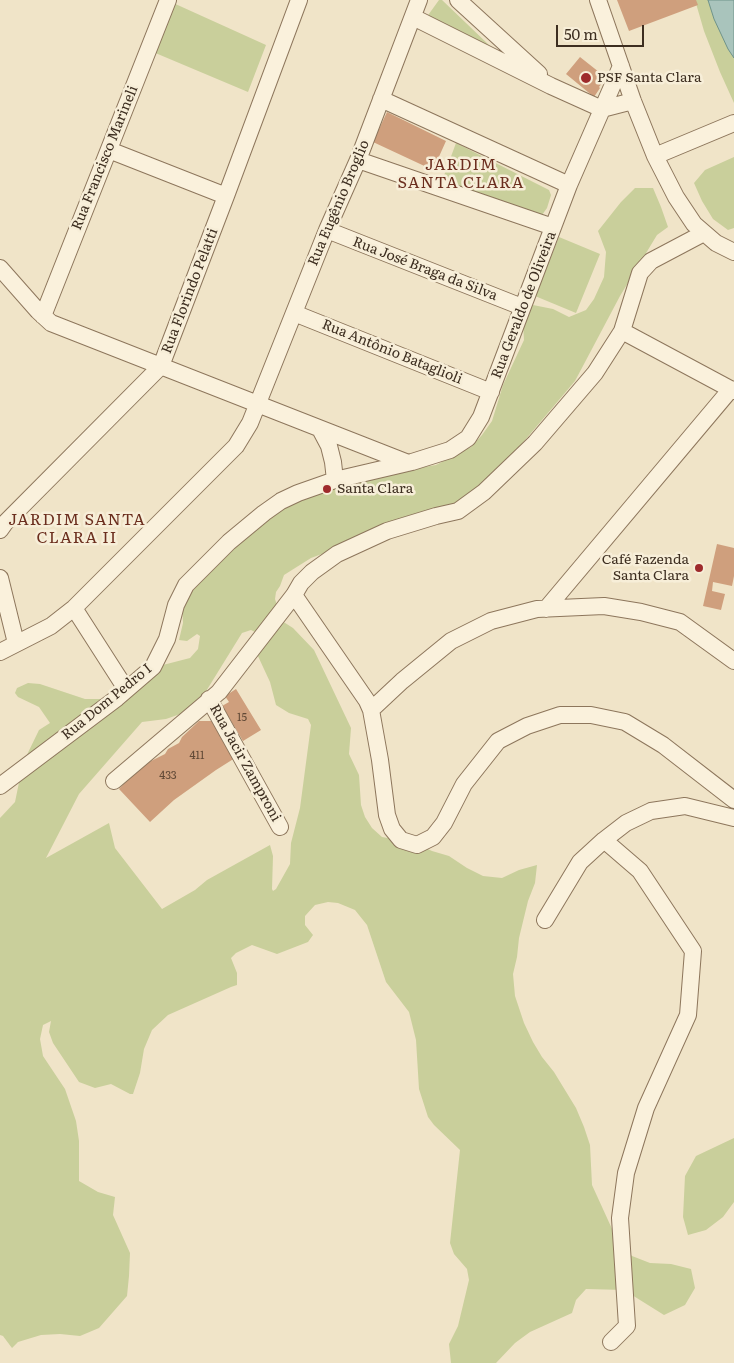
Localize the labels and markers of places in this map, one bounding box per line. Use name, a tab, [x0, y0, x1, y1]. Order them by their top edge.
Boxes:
place label: PSF Santa Clara	[597, 70, 701, 86]
marker: PSF Santa Clara	[579, 71, 593, 85]
place label: Santa Clara	[337, 481, 413, 497]
marker: Santa Clara	[321, 483, 333, 495]
place label: Café Fazenda Santa Clara	[602, 552, 689, 584]
marker: Café Fazenda Santa Clara	[693, 562, 705, 574]

